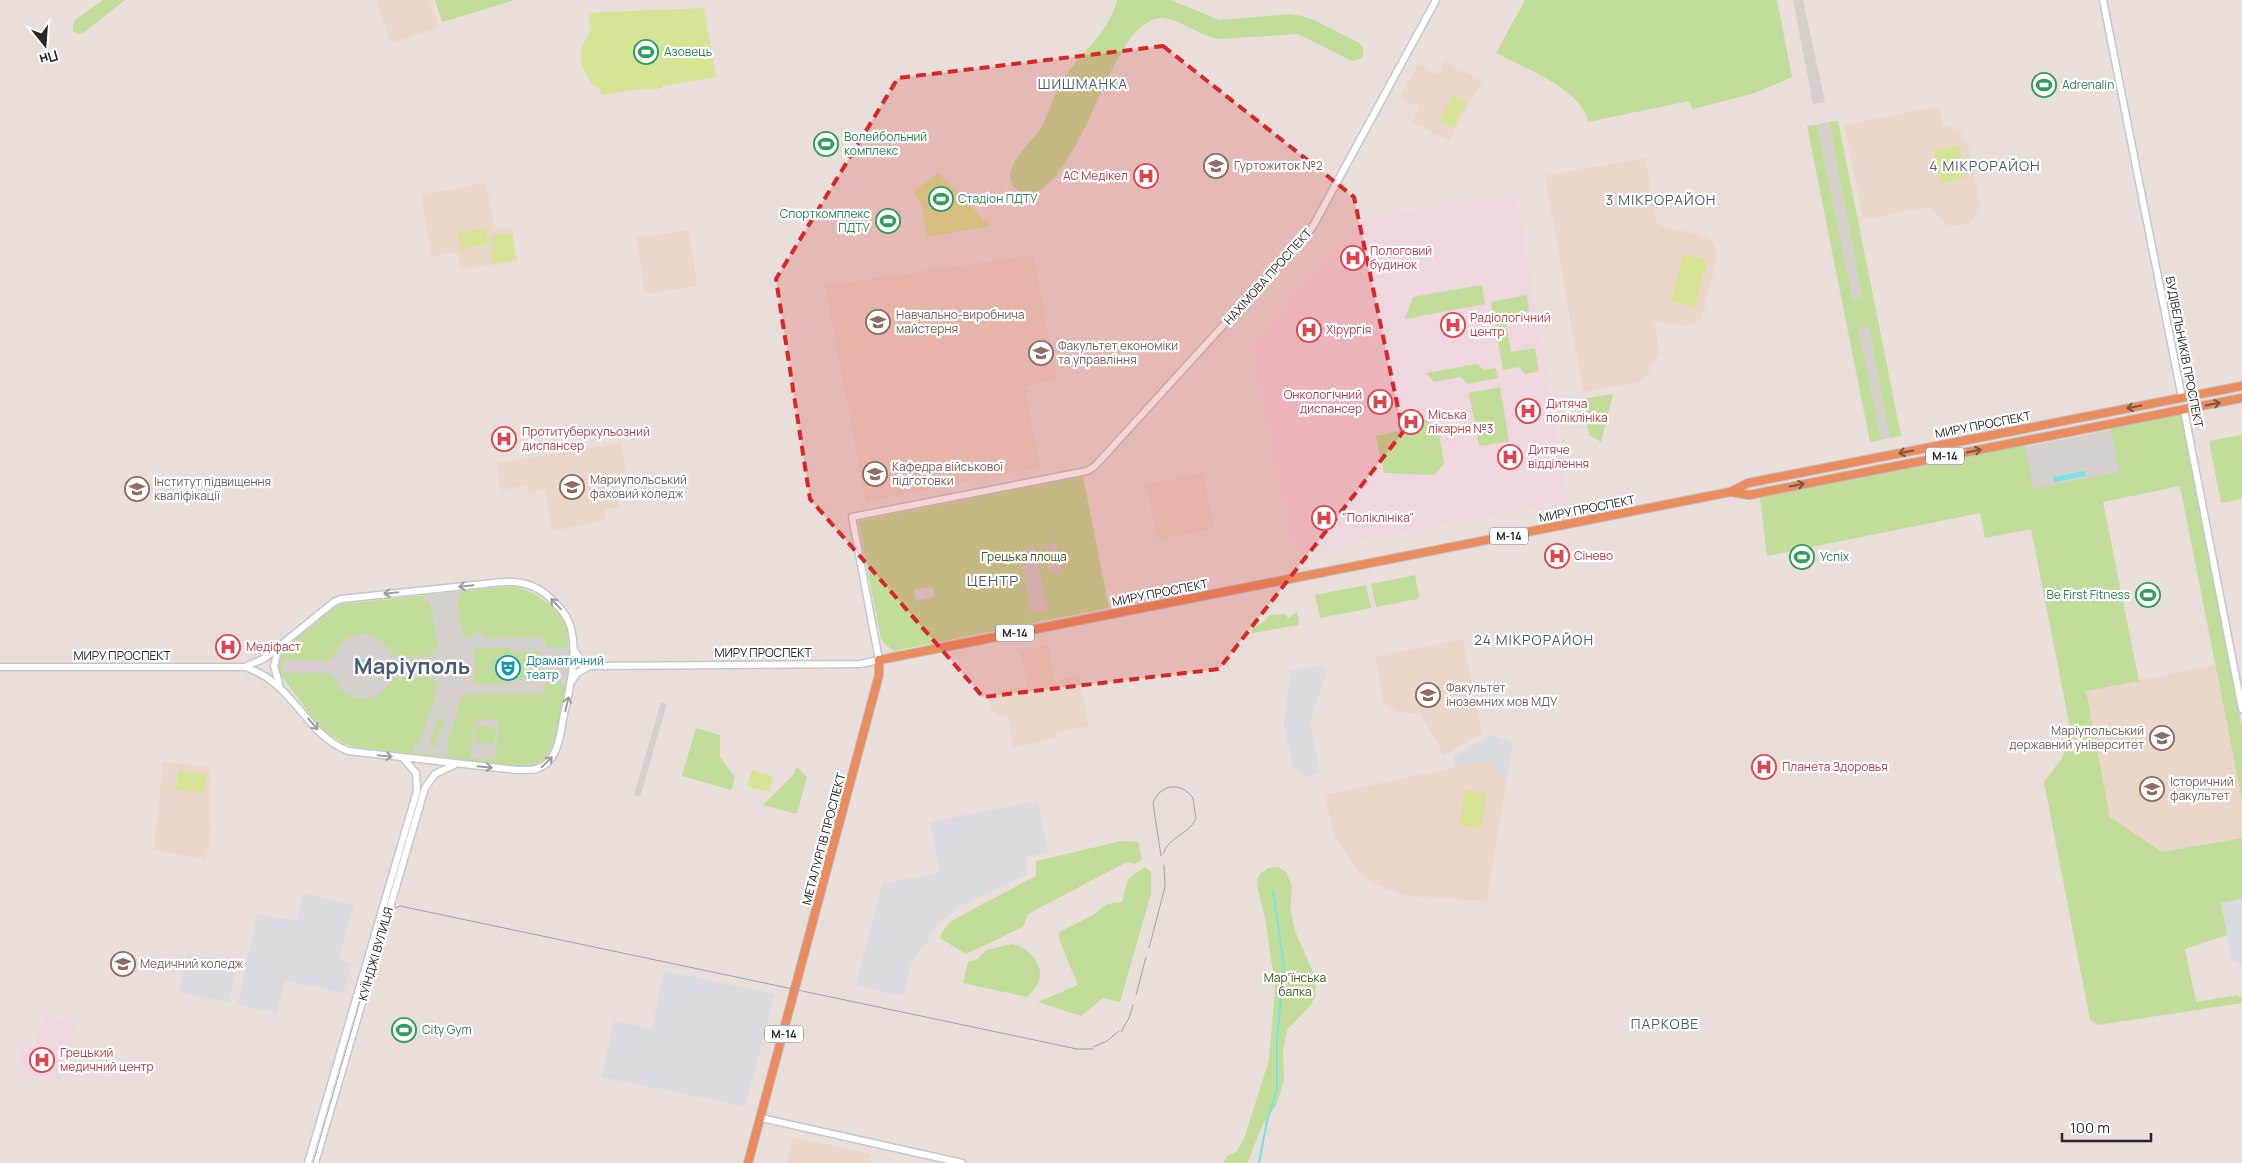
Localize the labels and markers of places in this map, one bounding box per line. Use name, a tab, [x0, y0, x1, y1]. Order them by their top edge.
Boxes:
sports icon: Азовець	[633, 39, 659, 65]
place label: Азовець	[664, 43, 712, 60]
sports icon: Adrenalin	[2031, 72, 2057, 98]
place label: Adrenalin	[2062, 76, 2114, 93]
place label: Волейбольний комплекс	[844, 128, 927, 159]
sports icon: Волейбольний комплекс	[813, 131, 839, 157]
school or university icon: Гуртожиток №2	[1203, 153, 1229, 179]
place label: Гуртожиток №2	[1234, 157, 1323, 174]
hospital icon: AC Медікел	[1133, 163, 1159, 189]
place label: AC Медікел	[1063, 167, 1128, 184]
sports icon: Стадіон ПДТУ	[928, 186, 954, 212]
place label: Стадіон ПДТУ	[958, 190, 1038, 207]
place label: Спорткомплекс ПДТУ	[780, 205, 871, 236]
sports icon: Спорткомплекс ПДТУ	[875, 208, 901, 234]
place label: Пологовий будинок	[1370, 242, 1432, 273]
hospital icon: Пологовий будинок	[1340, 245, 1366, 271]
place label: Навчально-виробнича майстерня	[896, 306, 1024, 337]
school or university icon: Навчально-виробнича майстерня	[865, 309, 891, 335]
place label: Радіологічний центр	[1470, 309, 1551, 340]
hospital icon: Радіологічний центр	[1440, 312, 1466, 338]
hospital icon: Хірургія	[1296, 317, 1322, 343]
place label: Хірургія	[1326, 321, 1371, 338]
place label: Факультет економіки та управління	[1058, 337, 1178, 368]
school or university icon: Факультет економіки та управління	[1028, 340, 1054, 366]
place label: Онкологічний диспансер	[1284, 386, 1362, 417]
hospital icon: Онкологічний диспансер	[1367, 389, 1393, 415]
place label: Дитяча поліклініка	[1546, 395, 1608, 426]
hospital icon: Дитяча поліклініка	[1515, 398, 1541, 424]
place label: Міська лікарня №3	[1428, 406, 1493, 437]
hospital icon: Міська лікарня №3	[1398, 409, 1424, 435]
place label: Протитуберкульозний диспансер	[522, 423, 650, 454]
hospital icon: Протитуберкульозний диспансер	[491, 426, 517, 452]
place label: Дитяче відділення	[1528, 441, 1589, 472]
hospital icon: Дитяче відділення	[1497, 444, 1523, 470]
place label: Кафедра військової підготовки	[892, 458, 1004, 489]
school or university icon: Кафедра військової підготовки	[862, 461, 888, 487]
place label: Мариупольський фаховий коледж	[590, 471, 687, 502]
place label: Інститут підвищення кваліфікації	[154, 473, 271, 504]
school or university icon: Мариупольський фаховий коледж	[559, 474, 585, 500]
school or university icon: Інститут підвищення кваліфікації	[124, 476, 150, 502]
hospital icon: "Поліклініка"	[1311, 505, 1337, 531]
place label: "Поліклініка"	[1342, 509, 1414, 526]
hospital icon: Сінево	[1544, 543, 1570, 569]
sports icon: Успіх	[1789, 544, 1815, 570]
place label: Сінево	[1574, 547, 1613, 564]
place label: Успіх	[1820, 548, 1850, 565]
sports icon: Be First Fitness	[2135, 582, 2161, 608]
place label: Be First Fitness	[2046, 586, 2130, 603]
hospital icon: Медіфаст	[215, 634, 241, 660]
place label: Медіфаст	[246, 638, 301, 655]
place label: Драматичний театр	[526, 652, 604, 683]
theatre icon: Драматичний театр	[495, 655, 521, 681]
place label: Факультет іноземних мов МДУ	[1446, 679, 1558, 710]
school or university icon: Факультет іноземних мов МДУ	[1415, 682, 1441, 708]
place label: Маріупольський державний університет	[2009, 722, 2144, 753]
school or university icon: Маріупольський державний університет	[2149, 725, 2175, 751]
hospital icon: Планета Здоровья	[1751, 754, 1777, 780]
place label: Планета Здоровья	[1782, 758, 1888, 775]
place label: Історичний факультет	[2170, 773, 2234, 804]
school or university icon: Історичний факультет	[2139, 776, 2165, 802]
school or university icon: Медичний коледж	[110, 951, 136, 977]
place label: Медичний коледж	[140, 955, 244, 972]
sports icon: City Gym	[391, 1017, 417, 1043]
place label: City Gym	[422, 1021, 472, 1038]
place label: Грецький медичний центр	[60, 1044, 154, 1075]
hospital icon: Грецький медичний центр	[29, 1047, 55, 1073]

